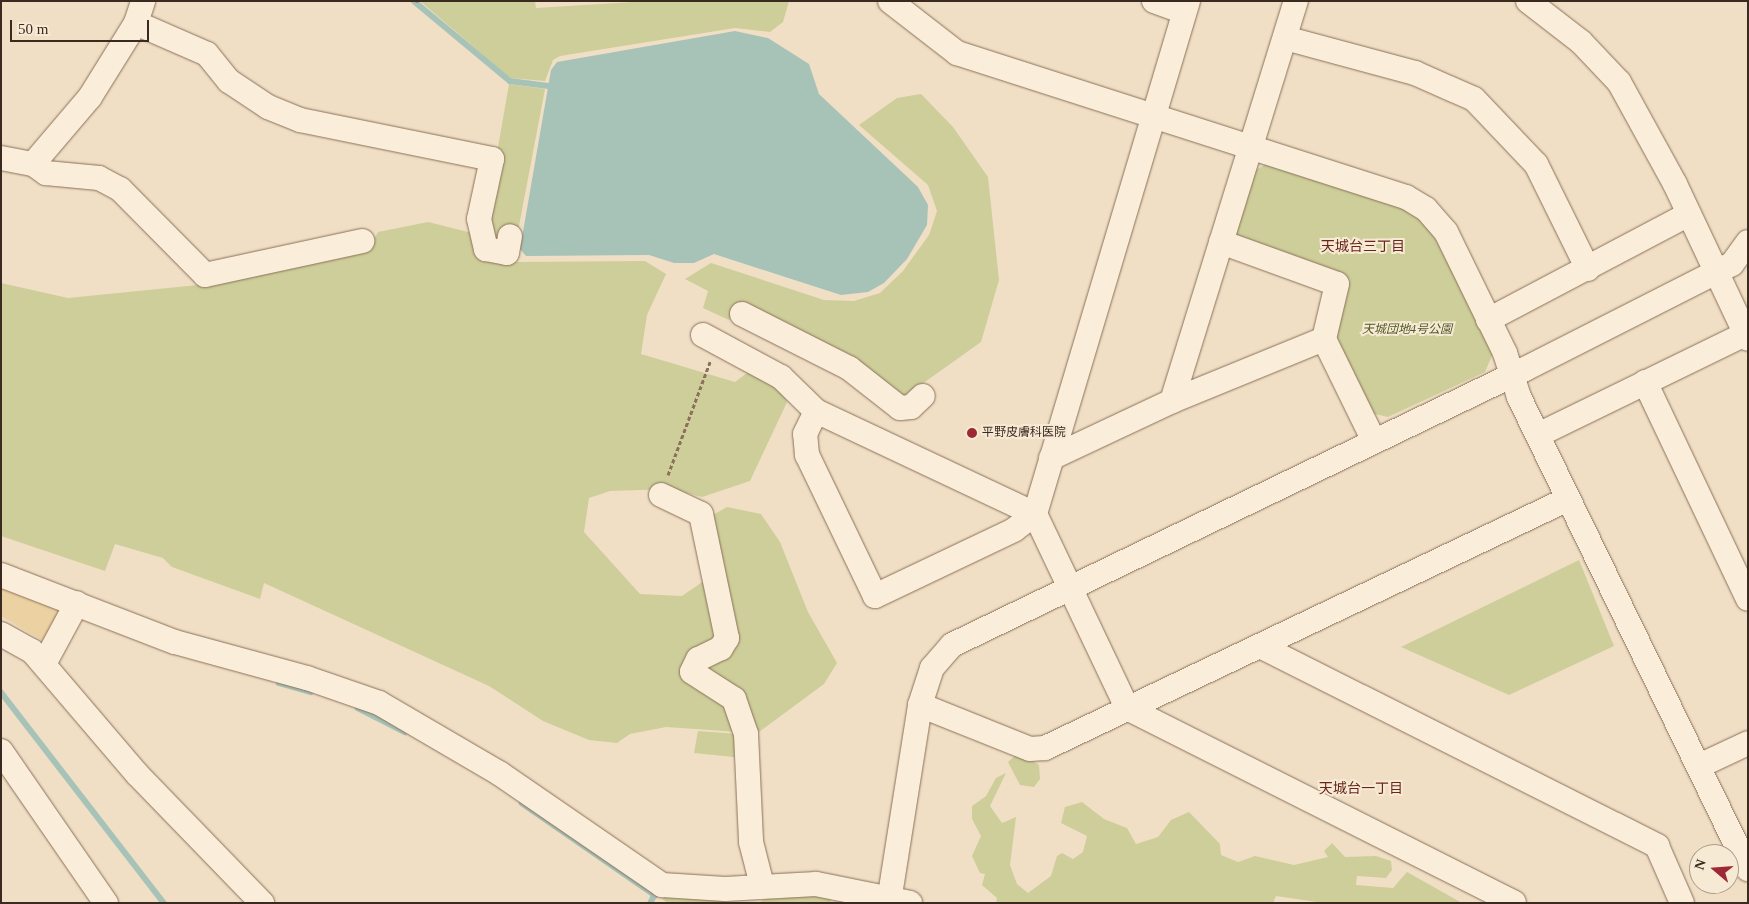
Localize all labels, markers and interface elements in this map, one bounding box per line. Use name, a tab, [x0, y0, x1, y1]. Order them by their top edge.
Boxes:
scale bar	[12, 10, 151, 42]
text: 50 m	[18, 21, 48, 37]
district label: 天城台三丁目	[1321, 239, 1405, 255]
park label: 天城団地4号公園	[1362, 323, 1452, 337]
place label: 平野皮膚科医院	[982, 426, 1066, 440]
marker: 平野皮膚科医院	[966, 427, 978, 439]
district label: 天城台一丁目	[1319, 781, 1403, 797]
north arrow	[1689, 844, 1739, 894]
text: N	[1692, 857, 1709, 872]

